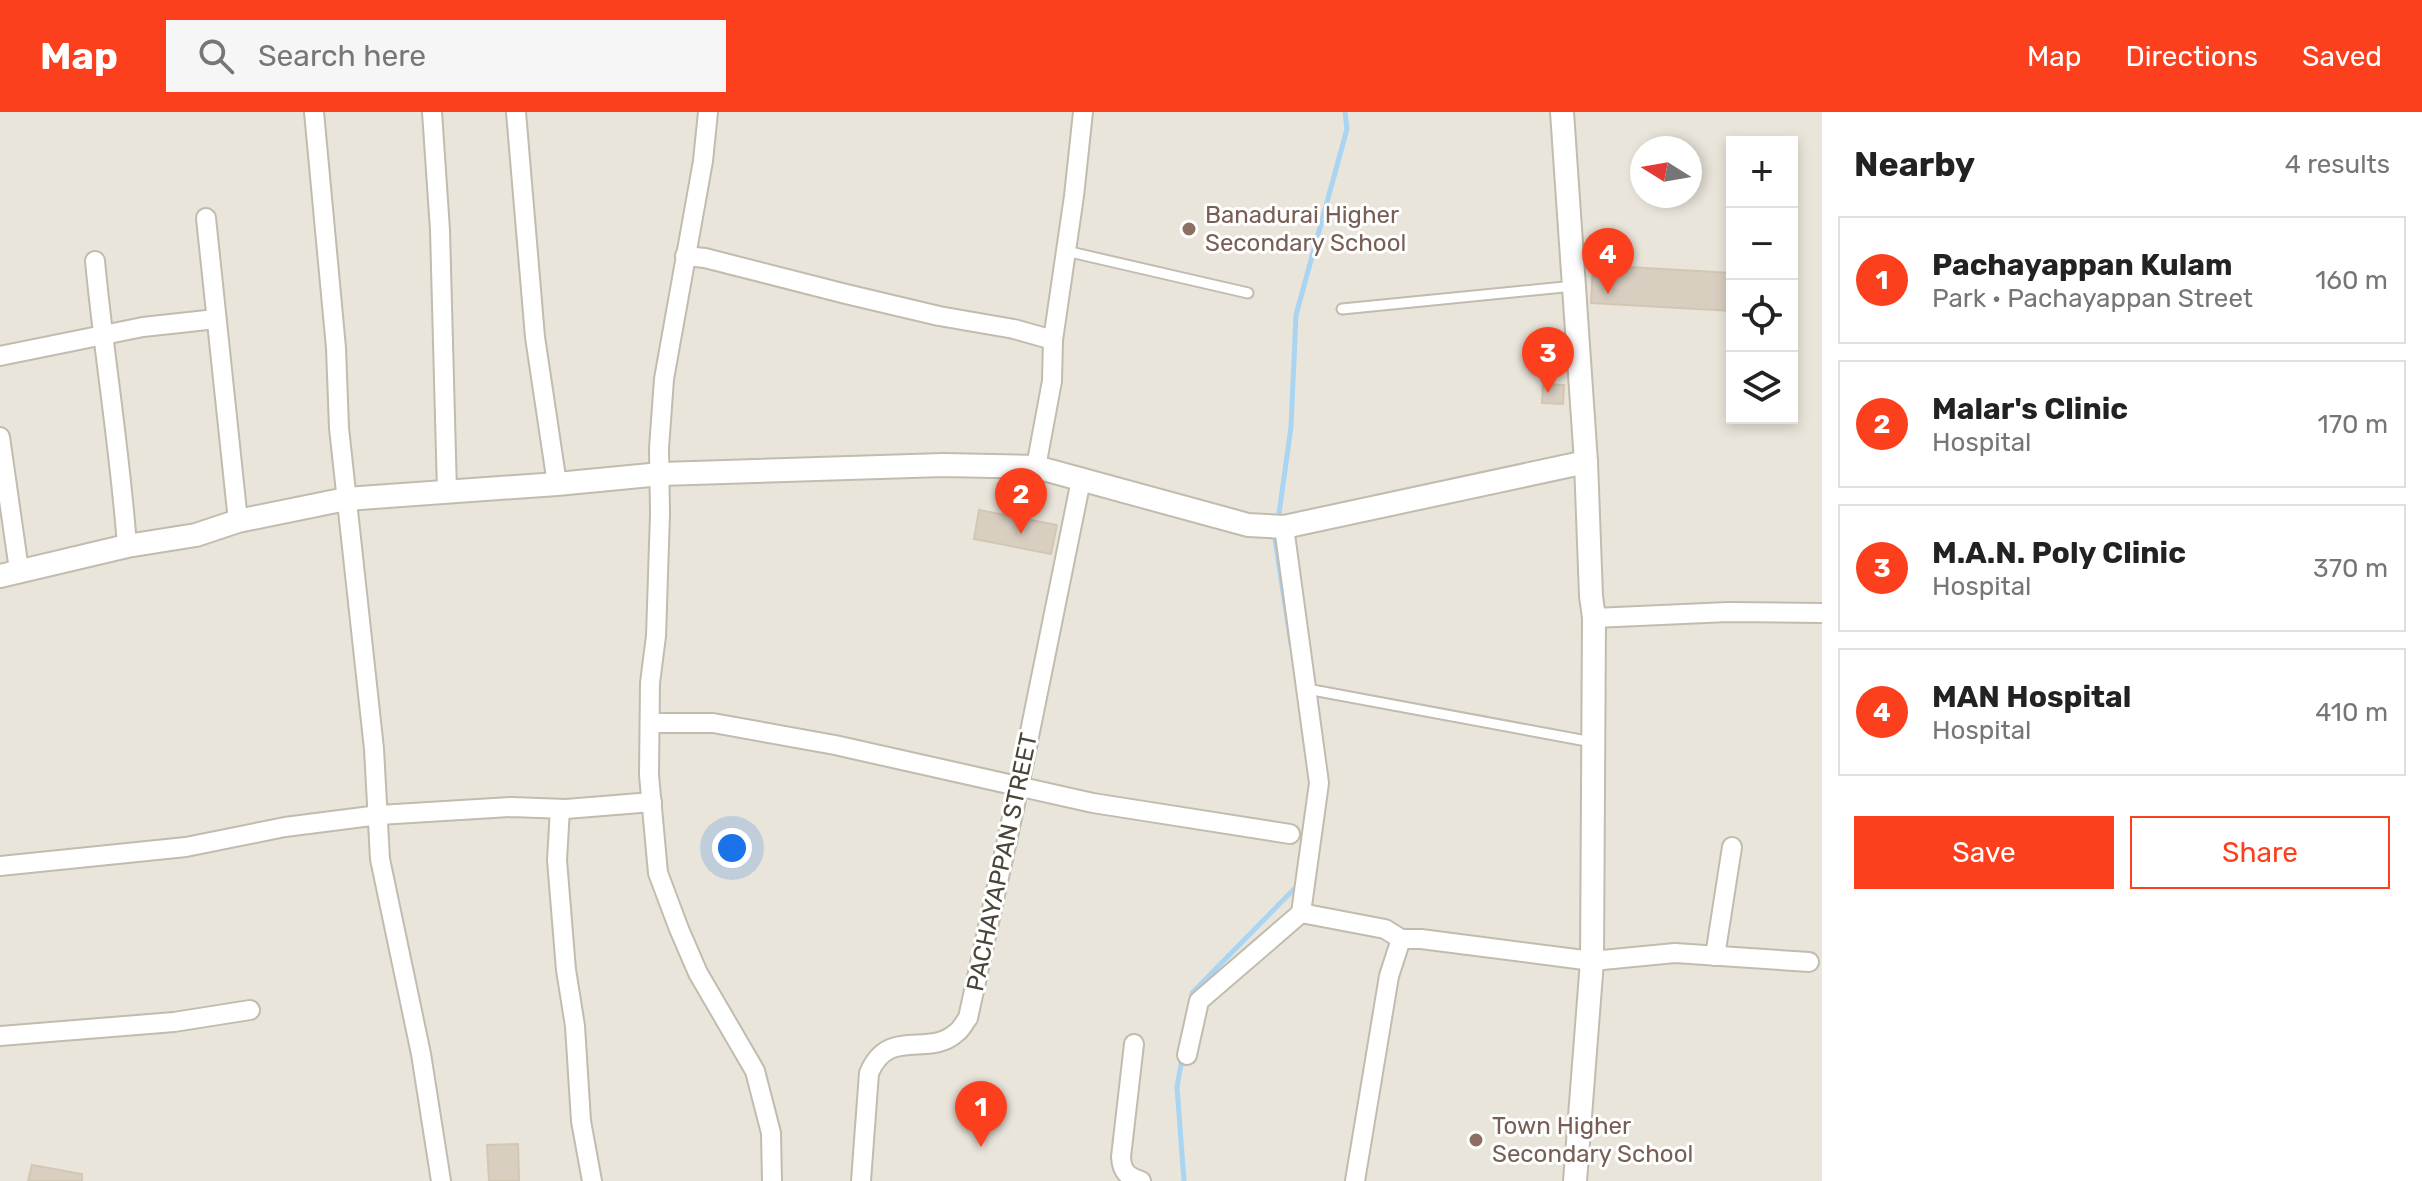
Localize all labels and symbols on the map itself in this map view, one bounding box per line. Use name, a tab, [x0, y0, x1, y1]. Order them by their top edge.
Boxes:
north arrow	[1630, 136, 1702, 208]
place label: Banadurai Higher Secondary School	[1205, 201, 1406, 257]
marker: Banadurai Higher Secondary School	[1180, 220, 1198, 238]
pin: 4	[1582, 228, 1634, 294]
pin: 3	[1522, 327, 1574, 393]
pin: 2	[995, 468, 1047, 534]
street label: PACHAYAPPAN STREET	[961, 730, 1043, 994]
your location	[712, 828, 752, 868]
pin: 1	[955, 1081, 1007, 1147]
place label: Town Higher Secondary School	[1492, 1112, 1693, 1168]
marker: Town Higher Secondary School	[1467, 1131, 1485, 1149]

